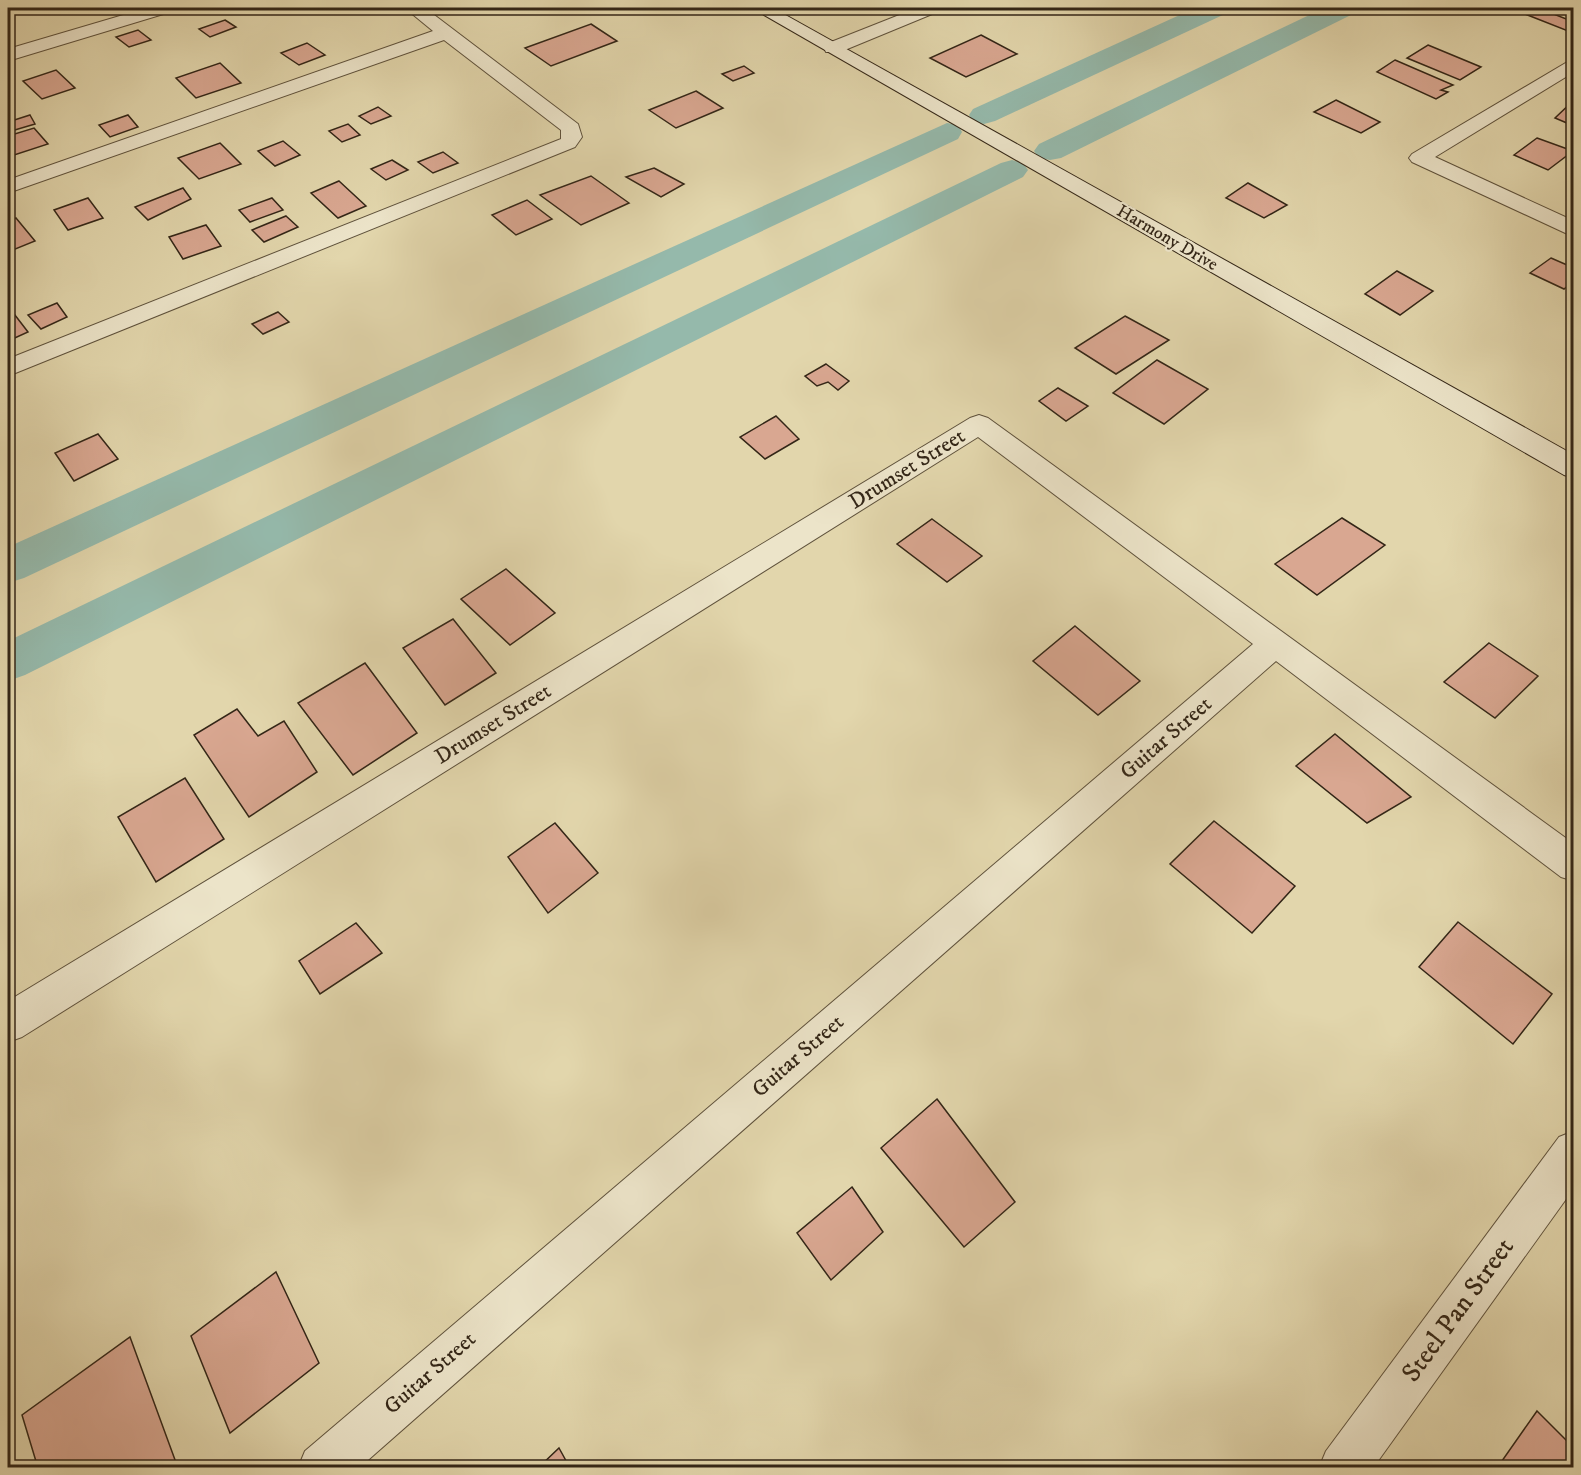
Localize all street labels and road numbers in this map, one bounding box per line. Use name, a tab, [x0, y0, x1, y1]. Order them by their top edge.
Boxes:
street label: Harmony Drive	[1112, 200, 1222, 276]
street label: Drumset Street	[844, 423, 970, 515]
street label: Drumset Street	[430, 678, 556, 770]
street label: Guitar Street	[1115, 691, 1217, 785]
street label: Guitar Street	[747, 1009, 849, 1103]
street label: Steel Pan Street	[1394, 1231, 1522, 1389]
street label: Guitar Street	[379, 1326, 481, 1420]

